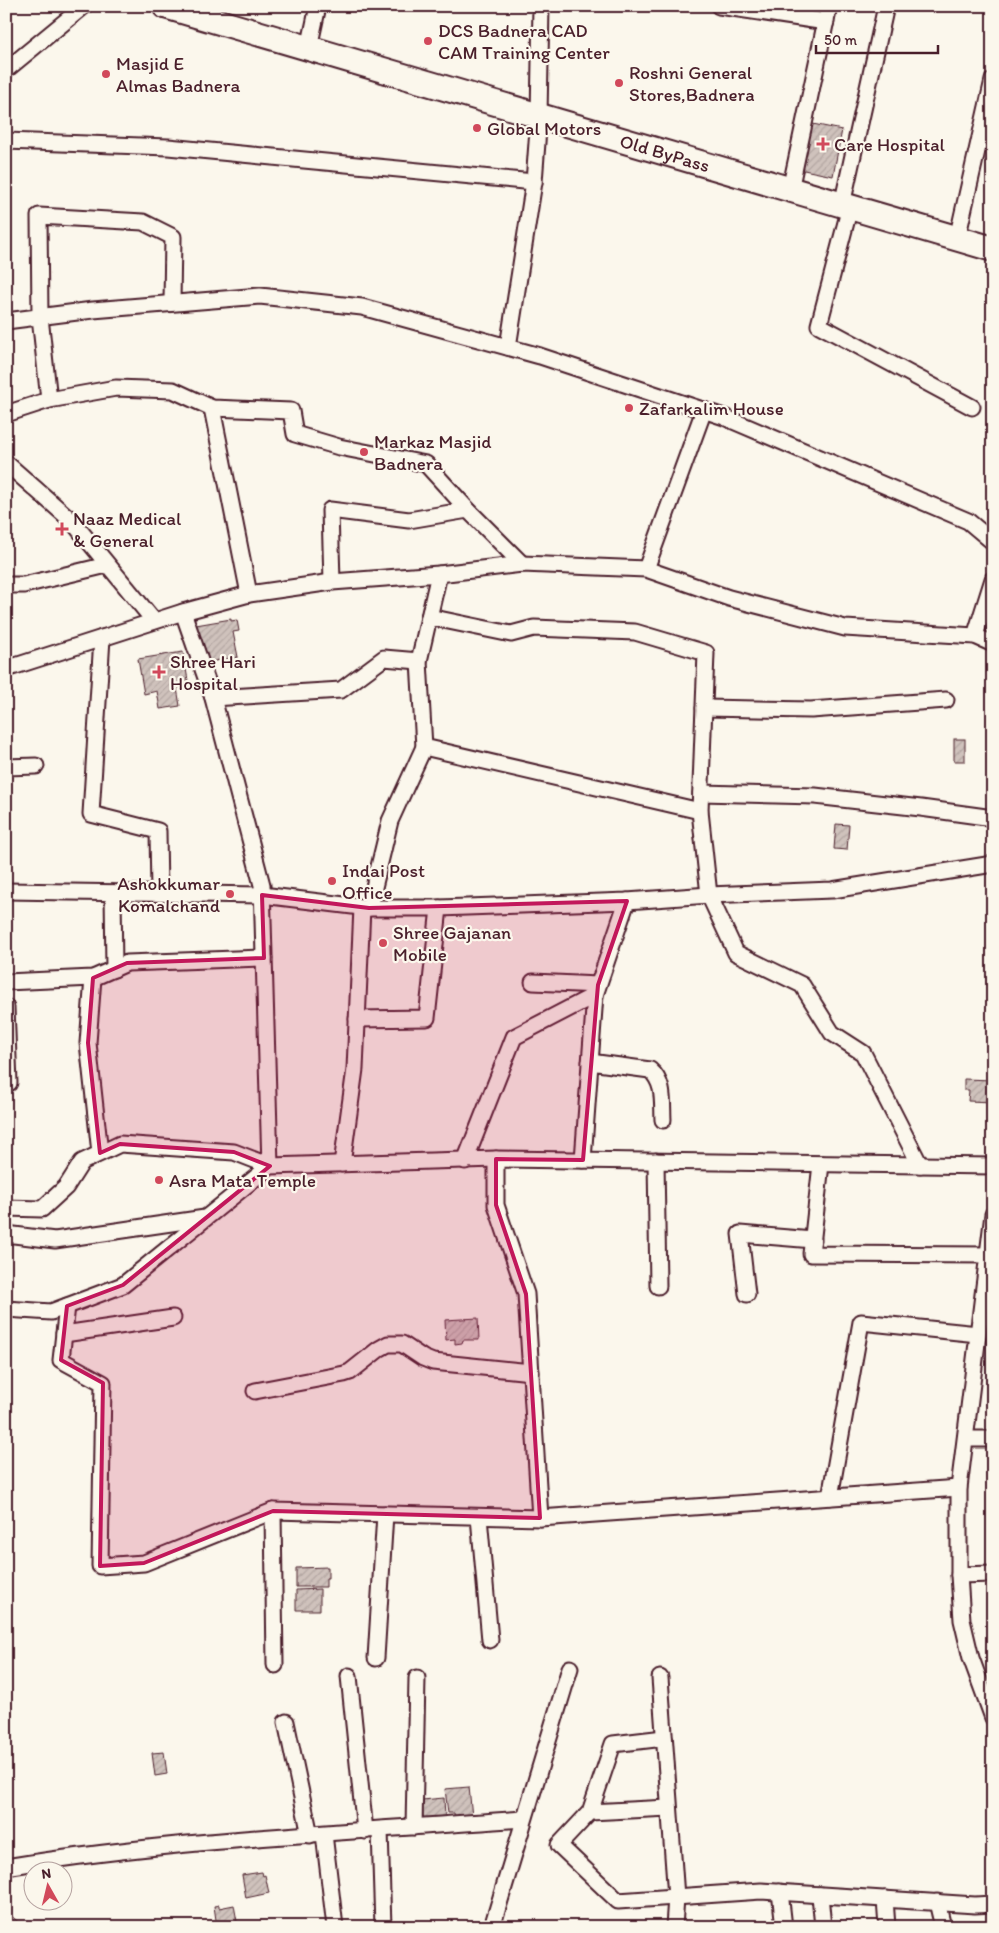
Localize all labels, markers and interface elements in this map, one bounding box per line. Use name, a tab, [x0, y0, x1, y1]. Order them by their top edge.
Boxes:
place label: DCS Badnera CAD CAM Training Center	[438, 19, 610, 64]
scale bar	[816, 22, 939, 54]
text: 50 m	[824, 31, 857, 49]
marker: DCS Badnera CAD CAM Training Center	[422, 35, 434, 47]
place label: Masjid E Almas Badnera	[116, 52, 240, 97]
place label: Roshni General Stores,Badnera	[629, 61, 755, 106]
marker: Masjid E Almas Badnera	[100, 68, 112, 80]
marker: Roshni General Stores,Badnera	[613, 77, 625, 89]
place label: Global Motors	[487, 117, 601, 140]
marker: Global Motors	[471, 122, 483, 134]
street label: Old ByPass	[617, 129, 713, 177]
place label: Care Hospital	[834, 133, 946, 156]
marker: Care Hospital	[816, 137, 830, 151]
place label: Zafarkalim House	[639, 397, 784, 420]
marker: Zafarkalim House	[623, 402, 635, 414]
place label: Markaz Masjid Badnera	[374, 430, 492, 475]
marker: Markaz Masjid Badnera	[358, 446, 370, 458]
place label: Naaz Medical & General	[73, 507, 182, 552]
marker: Naaz Medical & General	[55, 522, 69, 536]
place label: Shree Hari Hospital	[170, 650, 256, 695]
marker: Shree Hari Hospital	[152, 665, 166, 679]
place label: Indai Post Office	[342, 859, 425, 904]
place label: Ashokkumar Komalchand	[117, 872, 221, 917]
marker: Indai Post Office	[326, 875, 338, 887]
marker: Ashokkumar Komalchand	[224, 888, 236, 900]
place label: Shree Gajanan Mobile	[393, 921, 511, 966]
marker: Shree Gajanan Mobile	[377, 937, 389, 949]
place label: Asra Mata Temple	[169, 1169, 316, 1192]
marker: Asra Mata Temple	[153, 1174, 165, 1186]
north arrow	[22, 1860, 72, 1910]
text: N	[40, 1865, 52, 1883]

